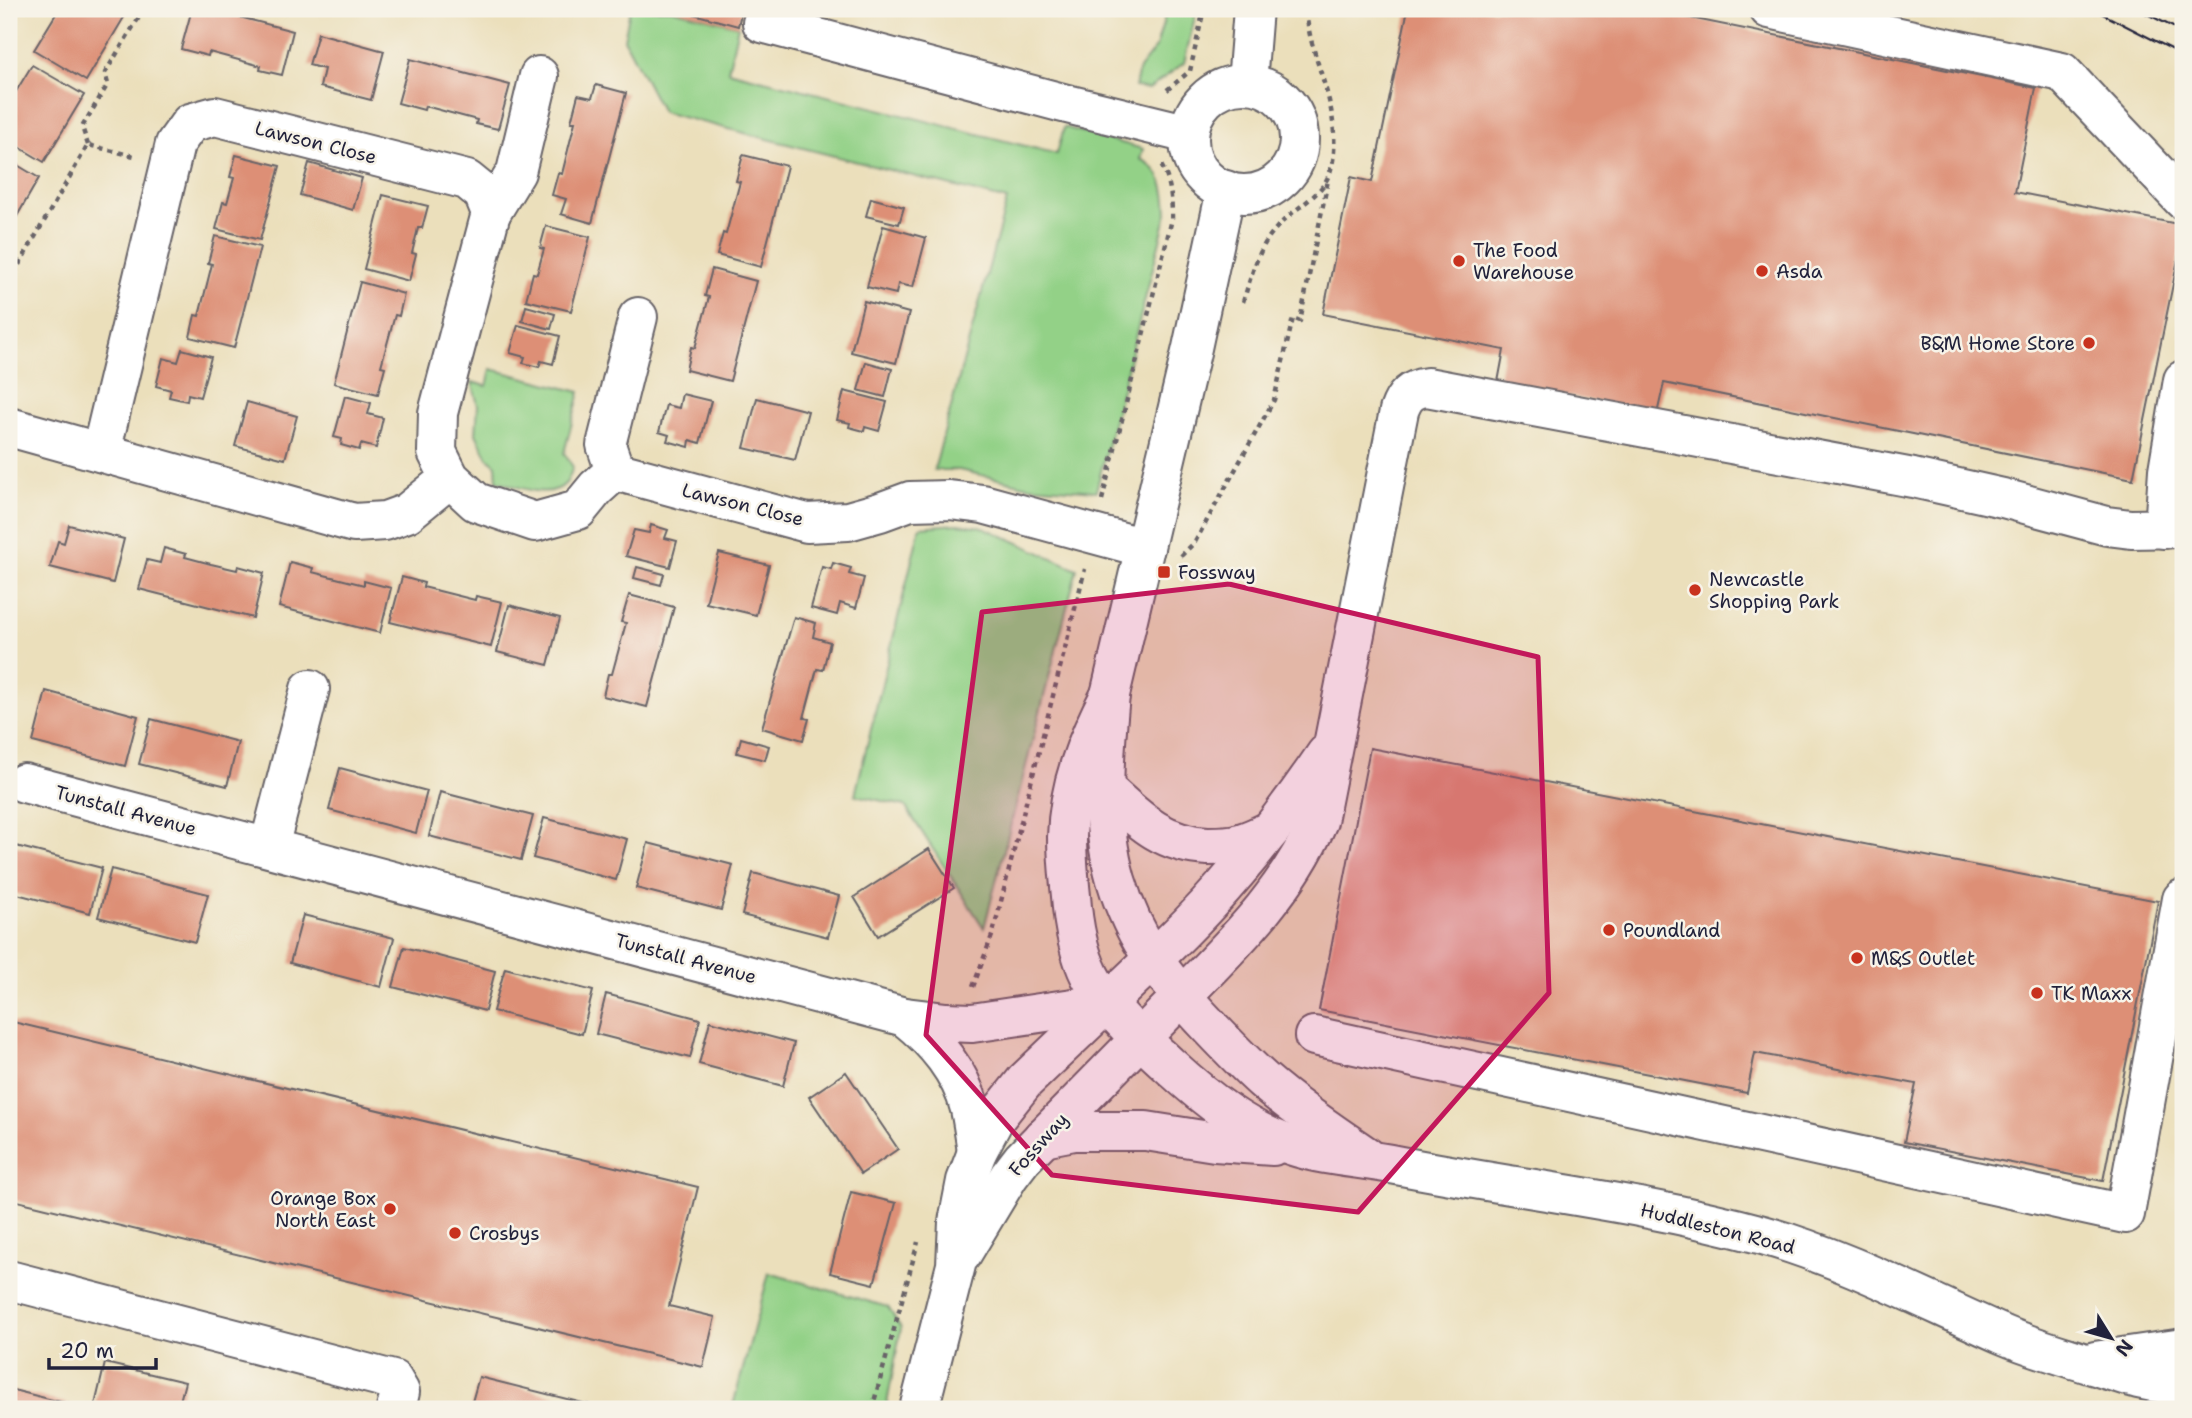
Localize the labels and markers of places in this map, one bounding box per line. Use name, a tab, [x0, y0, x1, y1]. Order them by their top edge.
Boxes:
place label: The Food Warehouse	[1473, 238, 1574, 285]
marker: The Food Warehouse	[1451, 253, 1467, 269]
place label: Asda	[1776, 259, 1823, 284]
marker: Asda	[1754, 263, 1770, 279]
place label: B&M Home Store	[1920, 331, 2075, 356]
marker: B&M Home Store	[2081, 335, 2097, 351]
place label: Fossway	[1178, 560, 1256, 585]
marker: Fossway	[1156, 564, 1172, 580]
place label: Newcastle Shopping Park	[1709, 567, 1839, 614]
marker: Newcastle Shopping Park	[1687, 582, 1703, 598]
place label: Poundland	[1623, 918, 1720, 943]
marker: Poundland	[1601, 922, 1617, 938]
place label: M&S Outlet	[1871, 946, 1975, 971]
marker: M&S Outlet	[1849, 950, 1865, 966]
place label: TK Maxx	[2051, 981, 2132, 1006]
marker: TK Maxx	[2029, 985, 2045, 1001]
place label: Orange Box North East	[270, 1186, 376, 1233]
marker: Orange Box North East	[382, 1201, 398, 1217]
place label: Crosbys	[469, 1221, 540, 1246]
marker: Crosbys	[447, 1225, 463, 1241]

